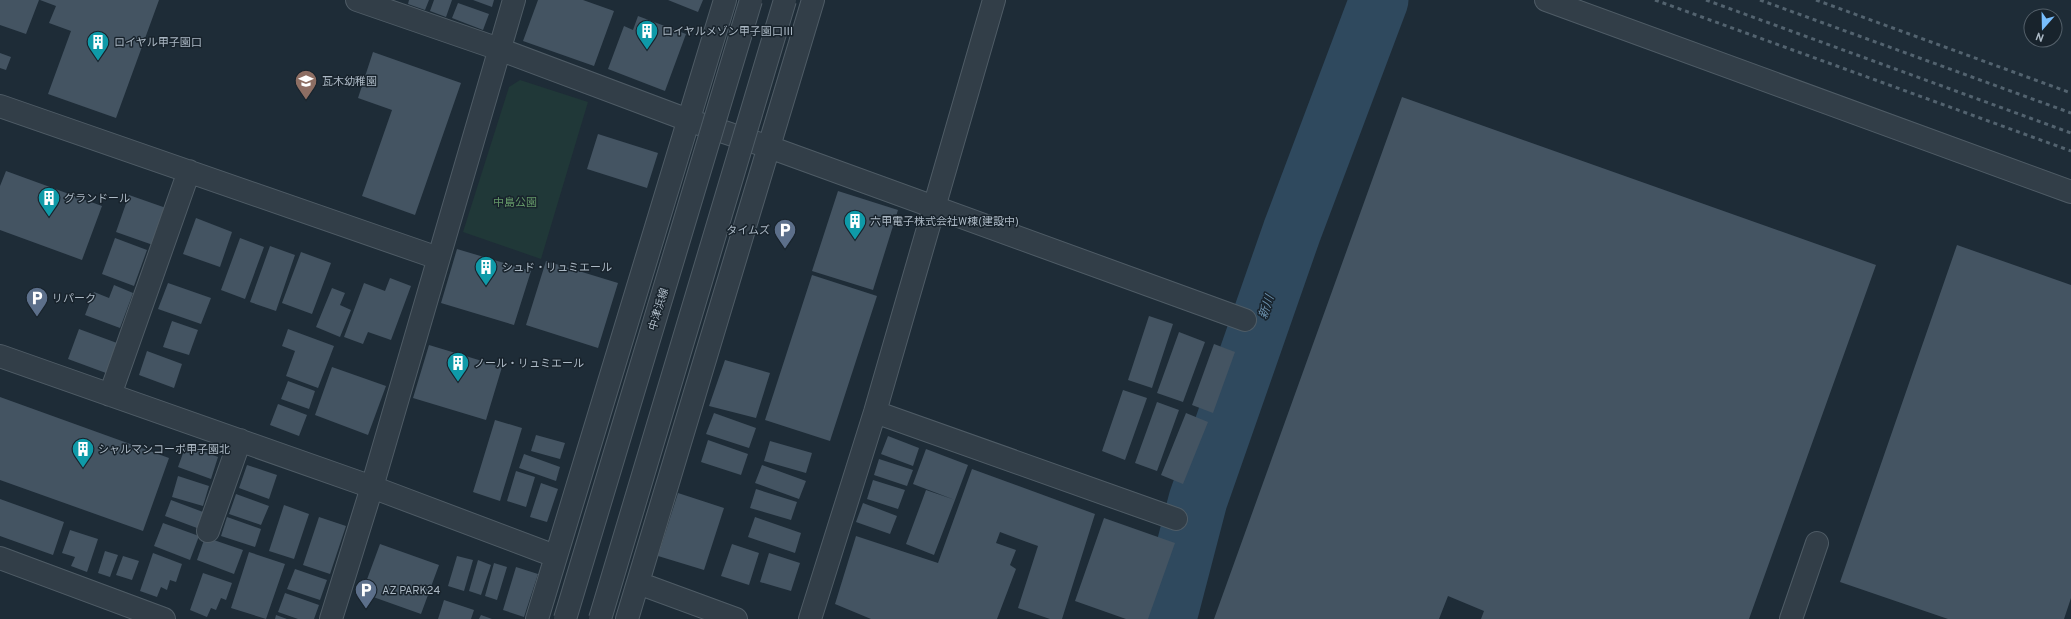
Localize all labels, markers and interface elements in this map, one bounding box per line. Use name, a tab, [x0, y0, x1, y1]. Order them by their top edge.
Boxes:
north arrow	[2023, 8, 2063, 48]
building icon: ロイヤルメゾン甲子園口Ⅲ	[634, 18, 660, 51]
place label: ロイヤルメゾン甲子園口Ⅲ	[662, 25, 794, 39]
building icon: ロイヤル甲子園口	[85, 29, 111, 62]
text: N	[2034, 29, 2046, 44]
place label: ロイヤル甲子園口	[114, 36, 202, 50]
school or university icon: 瓦木幼稚園	[293, 68, 319, 101]
place label: 瓦木幼稚園	[322, 75, 377, 89]
building icon: グランドール	[36, 185, 62, 218]
place label: グランドール	[64, 192, 130, 206]
park label: 中島公園	[493, 196, 537, 210]
building icon: 六甲電子株式会社W棟(建設中)	[842, 208, 868, 241]
place label: 六甲電子株式会社W棟(建設中)	[870, 215, 1019, 229]
parking icon: タイムズ	[772, 217, 798, 250]
place label: タイムズ	[726, 224, 770, 238]
building icon: シュド・リュミエール	[473, 254, 499, 287]
place label: シュド・リュミエール	[502, 261, 612, 275]
parking icon: リパーク	[24, 285, 50, 318]
street label: 中津浜線	[646, 286, 672, 332]
water label: 新川	[1255, 291, 1279, 321]
place label: リパーク	[52, 292, 96, 306]
building icon: ノール・リュミエール	[445, 350, 471, 383]
place label: ノール・リュミエール	[474, 357, 584, 371]
building icon: シャルマンコーポ甲子園北	[70, 436, 96, 469]
place label: シャルマンコーポ甲子園北	[98, 443, 230, 457]
parking icon: AZ PARK24	[353, 577, 379, 610]
place label: AZ PARK24	[382, 584, 440, 598]

